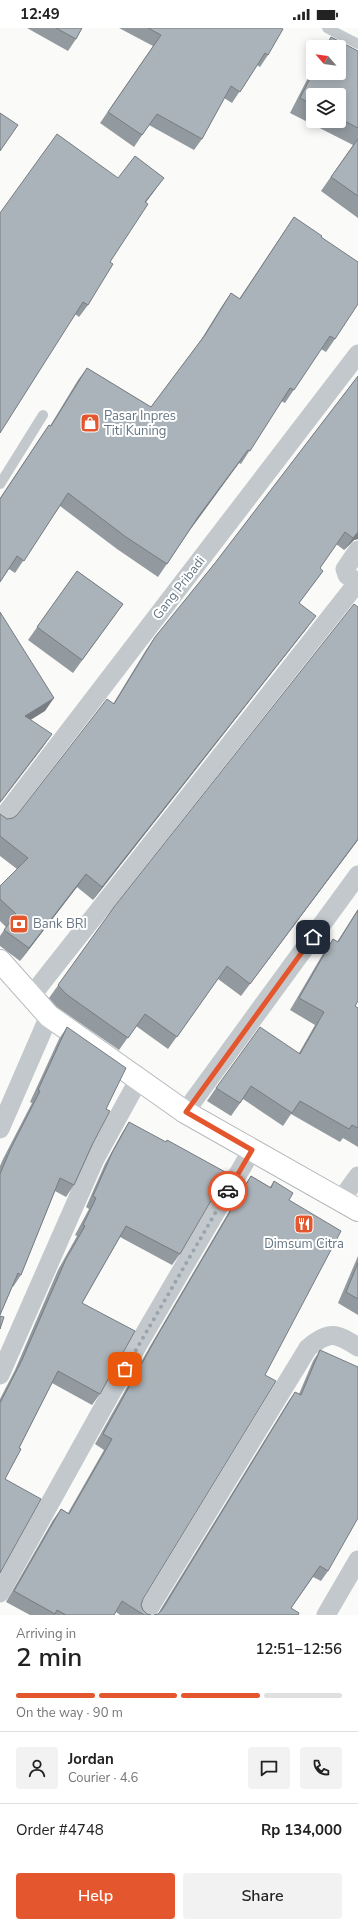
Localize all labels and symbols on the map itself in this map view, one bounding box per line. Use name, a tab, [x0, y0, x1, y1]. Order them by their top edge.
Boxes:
north arrow	[306, 40, 346, 80]
place label: Pasar Inpres Titi Kuning	[104, 407, 176, 440]
shop icon: Pasar Inpres Titi Kuning	[79, 412, 101, 434]
street label: Gang Pribadi	[149, 553, 209, 623]
bank icon: Bank BRI	[8, 913, 30, 935]
place label: Bank BRI	[33, 915, 87, 933]
pin	[296, 920, 330, 954]
courier	[208, 1171, 248, 1211]
restaurant icon: Dimsum Citra	[293, 1213, 315, 1235]
place label: Dimsum Citra	[264, 1235, 344, 1253]
pin	[108, 1352, 142, 1386]

